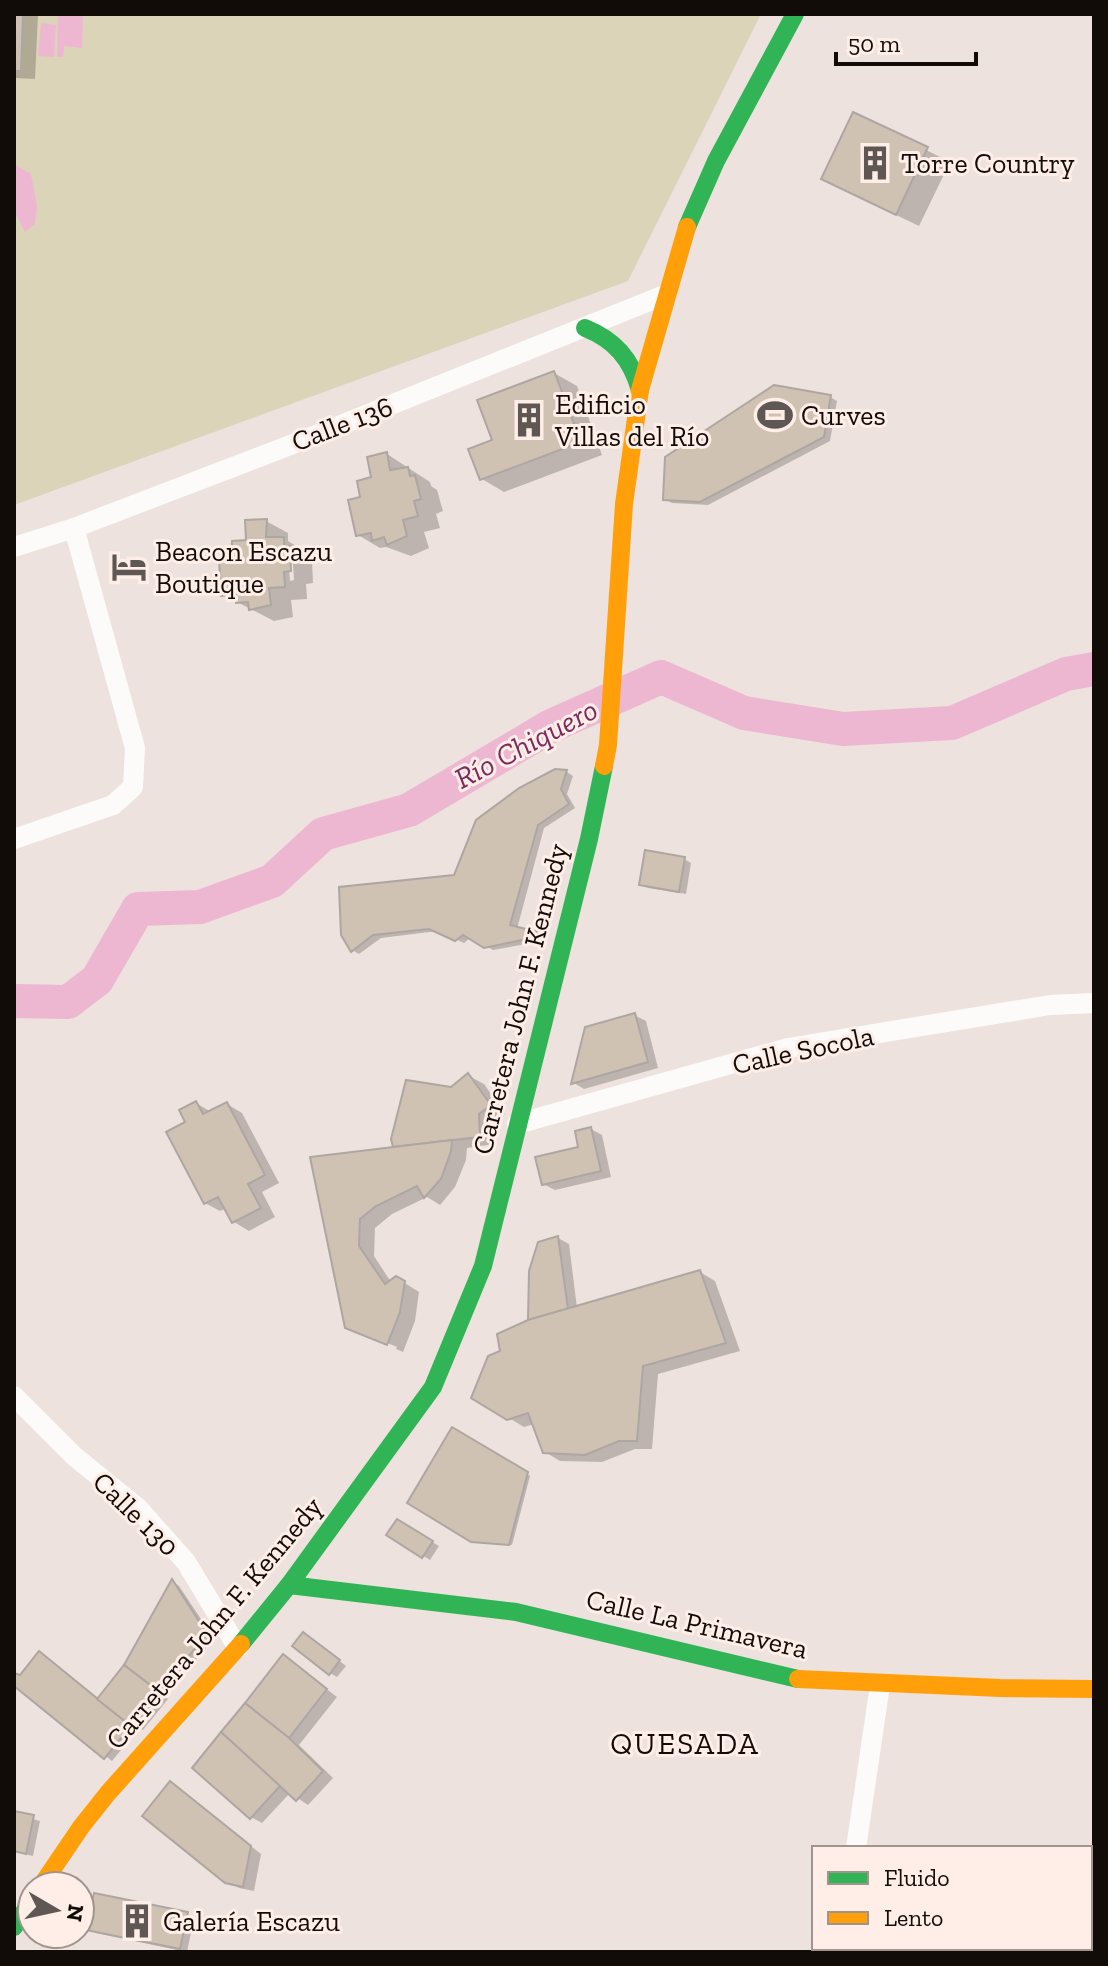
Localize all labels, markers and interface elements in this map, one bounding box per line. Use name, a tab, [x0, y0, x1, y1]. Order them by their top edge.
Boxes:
scale bar	[836, 16, 976, 66]
text: 50 m	[848, 29, 901, 58]
building icon: Torre Country	[856, 144, 894, 182]
place label: Torre Country	[901, 147, 1075, 180]
place label: Edificio Villas del Río	[554, 388, 709, 453]
street label: Calle 136	[287, 390, 397, 458]
sports icon: Curves	[756, 396, 794, 434]
place label: Curves	[801, 399, 886, 432]
building icon: Edificio Villas del Río	[510, 401, 548, 439]
place label: Beacon Escazu Boutique	[155, 535, 332, 600]
hotel icon: Beacon Escazu Boutique	[110, 548, 148, 586]
water label: Río Chiquero	[448, 691, 604, 797]
street label: Carretera John F. Kennedy	[465, 840, 575, 1158]
street label: Calle Socola	[729, 1019, 877, 1081]
street label: Calle 130	[86, 1465, 186, 1563]
street label: Carretera John F. Kennedy	[99, 1490, 330, 1756]
street label: Calle La Primavera	[583, 1582, 811, 1666]
district label: QUESADA	[610, 1726, 760, 1762]
legend	[812, 1846, 1092, 1950]
text: Fluido	[884, 1863, 949, 1892]
north arrow	[16, 1870, 96, 1950]
building icon: Galería Escazu	[118, 1902, 156, 1940]
text: N	[61, 1903, 90, 1924]
text: Lento	[884, 1903, 943, 1932]
place label: Galería Escazu	[163, 1905, 340, 1938]

